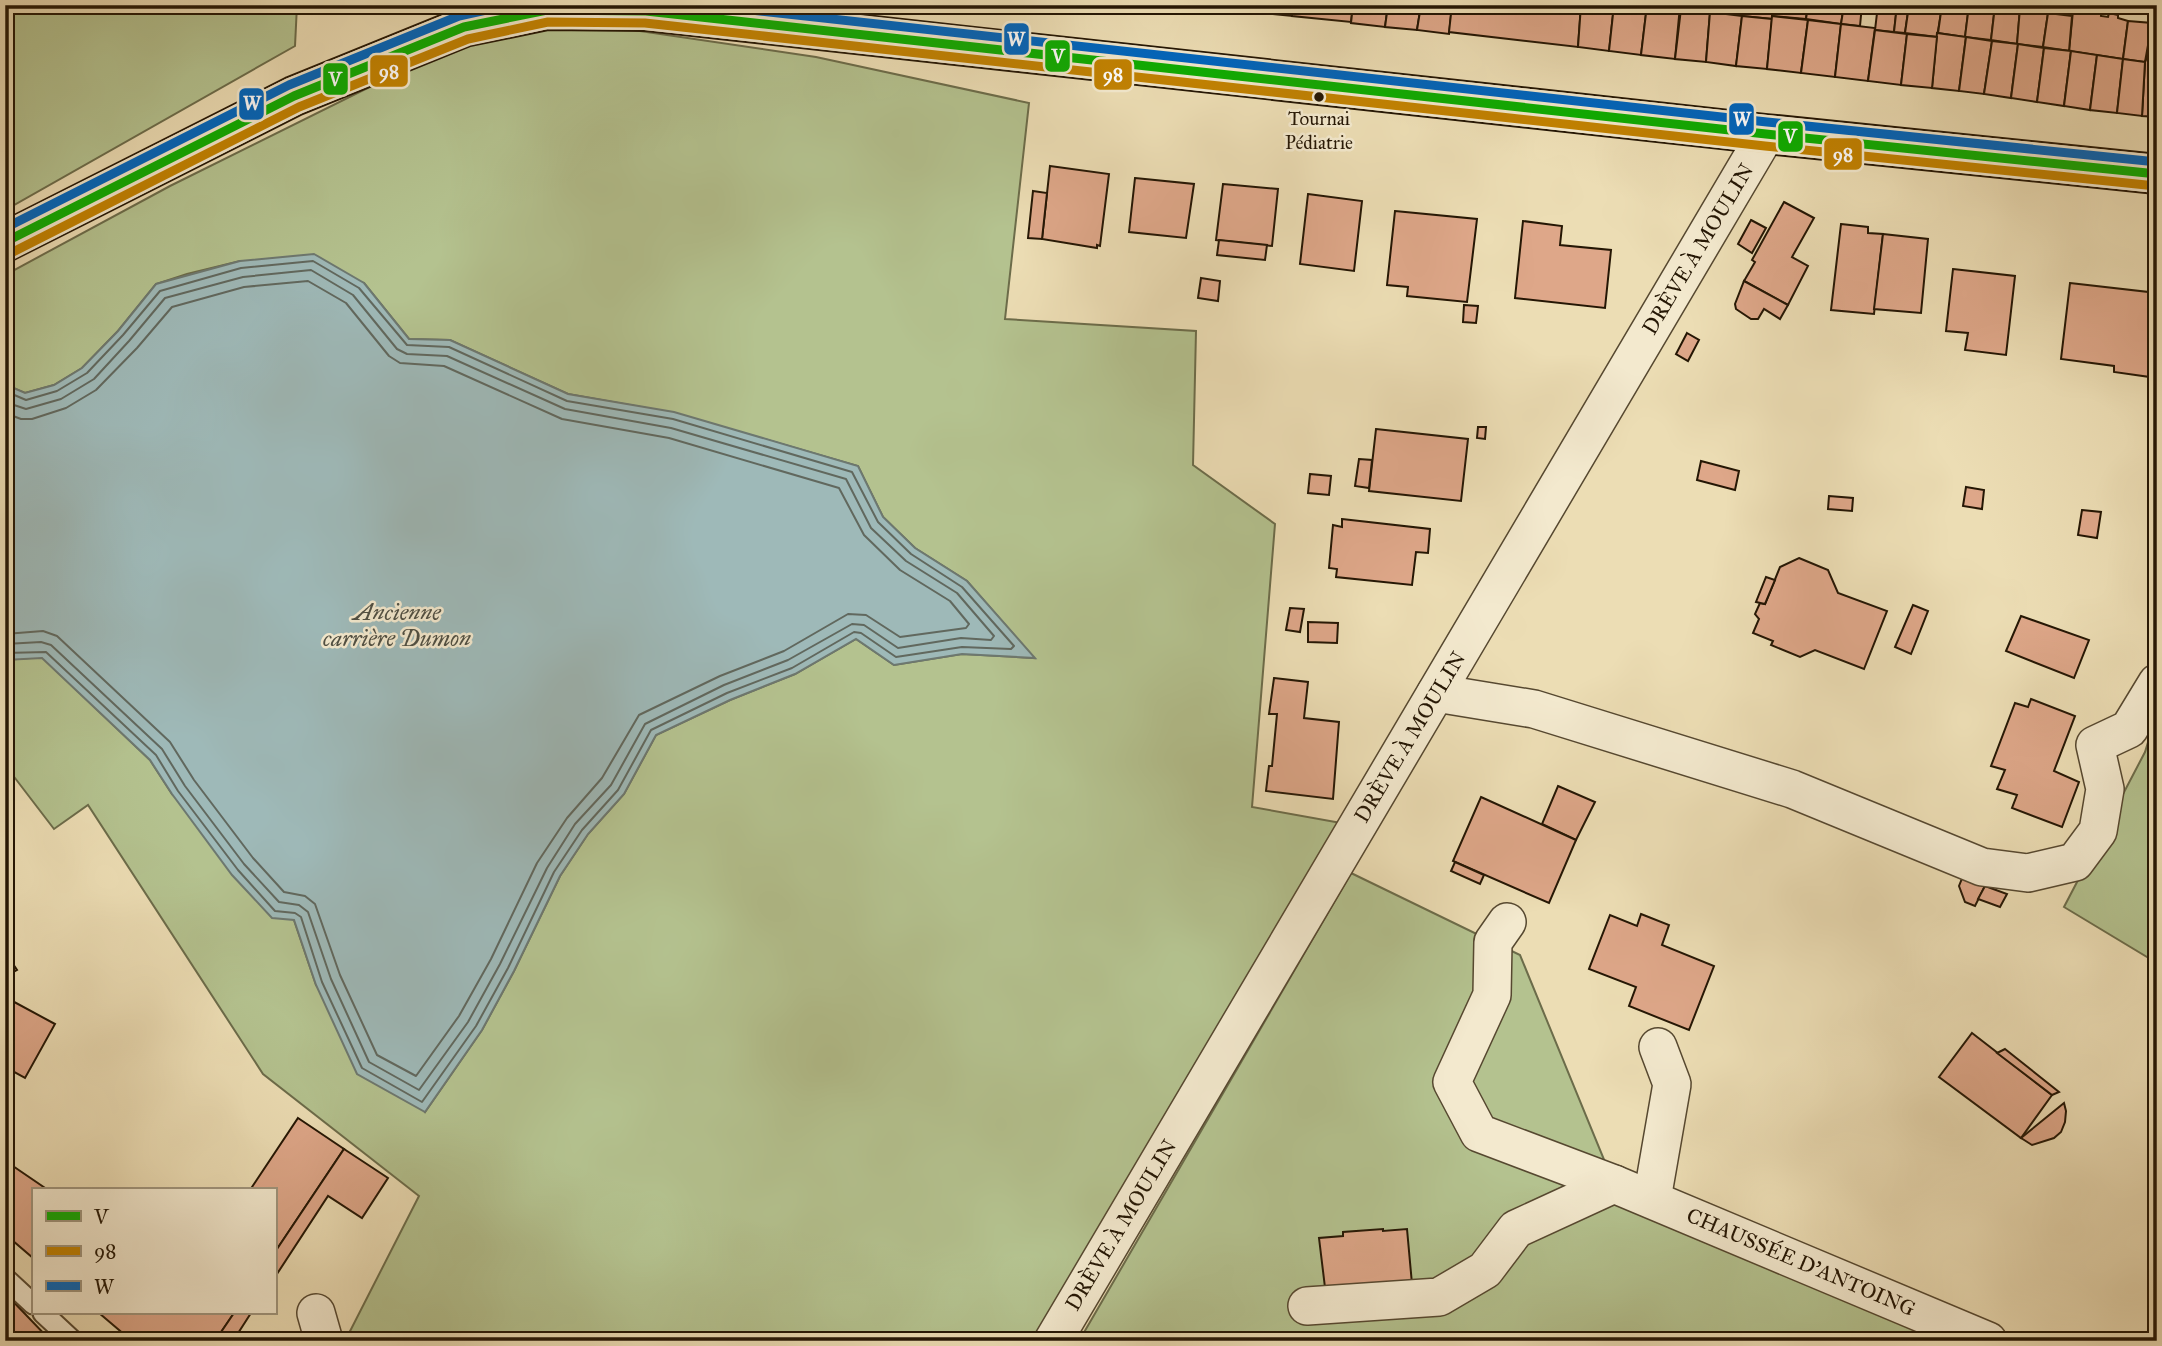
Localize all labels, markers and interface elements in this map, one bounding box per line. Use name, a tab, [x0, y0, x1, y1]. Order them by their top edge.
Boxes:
line badge: W	[1003, 22, 1030, 56]
text: W	[1007, 28, 1026, 51]
line badge: V	[1044, 39, 1071, 73]
text: V	[1050, 45, 1066, 68]
line badge: 98	[369, 54, 409, 88]
line badge: 98	[1093, 58, 1133, 91]
text: 98	[379, 60, 399, 84]
line badge: V	[322, 62, 349, 96]
text: 98	[1103, 63, 1123, 87]
text: V	[327, 68, 343, 91]
line badge: W	[238, 87, 265, 121]
marker: Tournai Pédiatrie	[1312, 90, 1326, 104]
text: W	[243, 92, 262, 115]
line badge: W	[1728, 102, 1755, 136]
place label: Tournai Pédiatrie	[1285, 107, 1353, 154]
text: W	[1733, 108, 1752, 131]
line badge: V	[1777, 120, 1804, 153]
text: V	[1782, 125, 1798, 148]
line badge: 98	[1823, 137, 1863, 171]
text: 98	[1833, 143, 1853, 167]
street label: DRÈVE À MOULIN	[1636, 158, 1759, 339]
water label: Ancienne carrière Dumon	[323, 598, 471, 652]
street label: DRÈVE À MOULIN	[1348, 646, 1471, 827]
street label: DRÈVE À MOULIN	[1059, 1134, 1182, 1315]
legend	[32, 1188, 276, 1314]
street label: CHAUSSÉE D'ANTOING	[1683, 1201, 1920, 1322]
text: V	[93, 1204, 110, 1230]
text: 98	[94, 1238, 116, 1264]
text: W	[94, 1274, 115, 1300]

